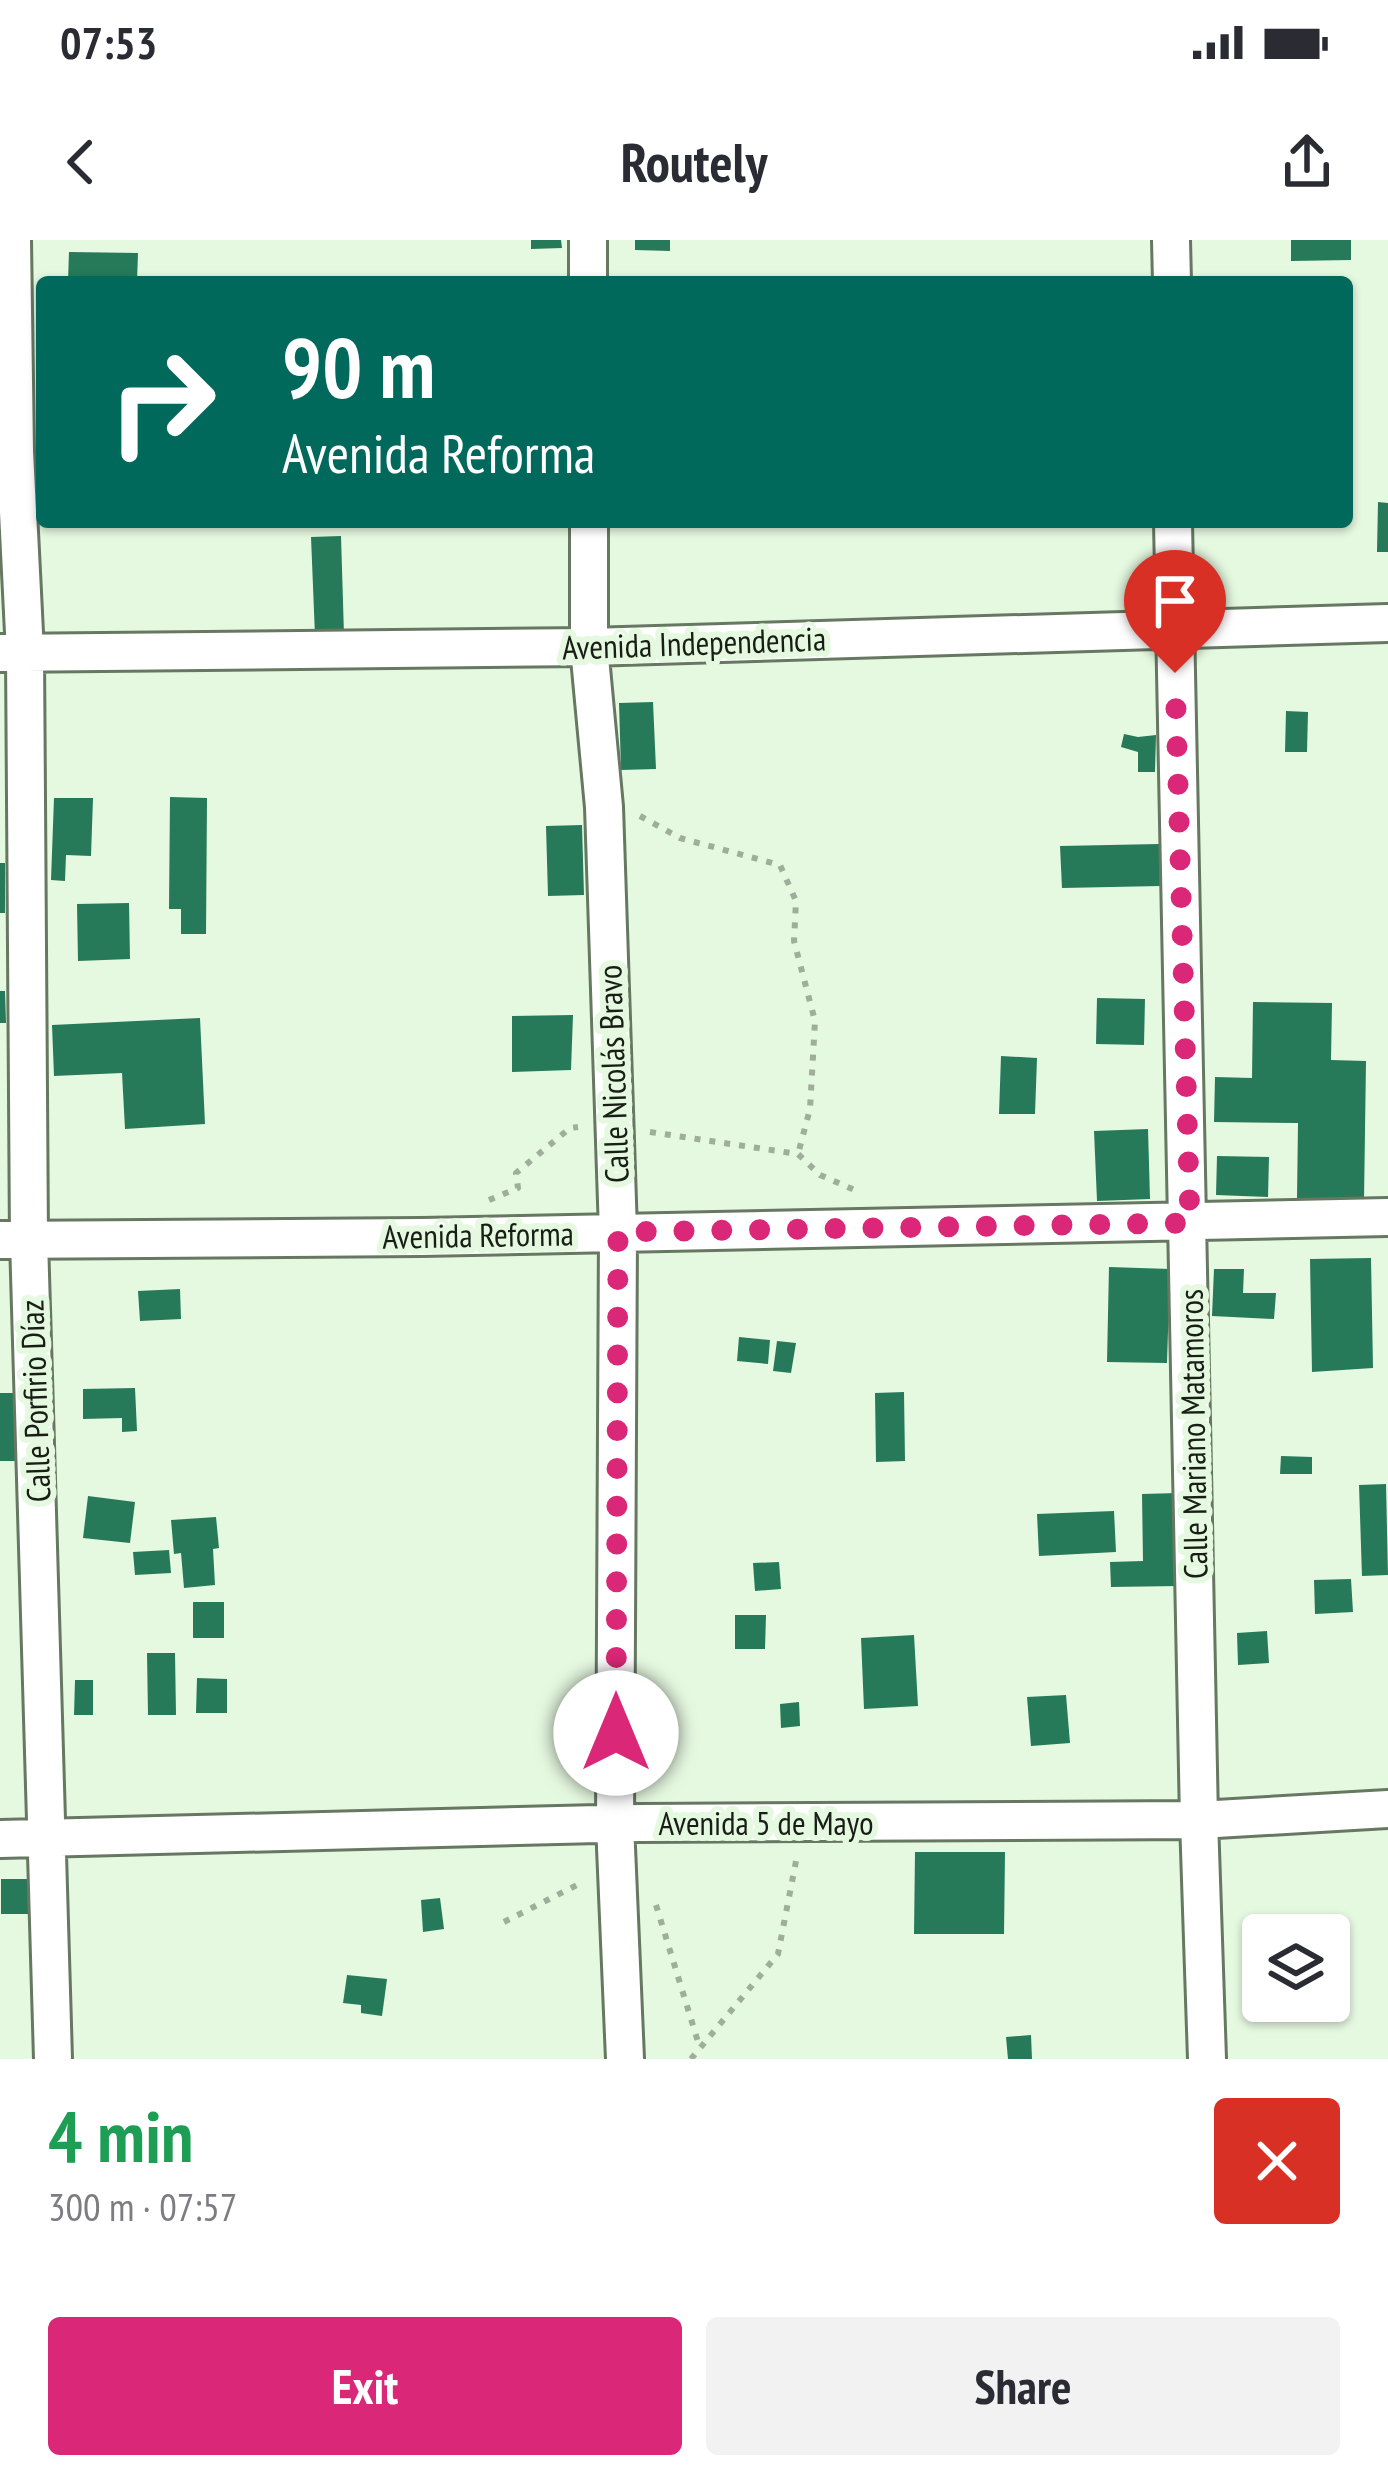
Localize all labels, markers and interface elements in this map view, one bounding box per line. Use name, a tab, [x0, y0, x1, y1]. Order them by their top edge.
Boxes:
text: 07:53	[60, 13, 157, 71]
text: Routely	[621, 127, 767, 197]
icon: back	[48, 129, 114, 195]
icon: share	[1274, 129, 1340, 195]
text: 90 m	[282, 312, 435, 421]
icon: right	[84, 324, 240, 480]
text: Avenida Reforma	[282, 418, 595, 488]
pin	[1124, 550, 1226, 673]
icon: arrive	[1142, 568, 1208, 634]
street label: Avenida Independencia	[561, 616, 827, 669]
street label: Calle Nicolás Bravo	[587, 964, 638, 1184]
street label: Avenida Reforma	[382, 1211, 574, 1258]
street label: Calle Mariano Matamoros	[1168, 1289, 1217, 1579]
street label: Calle Porfirio Díaz	[9, 1299, 60, 1503]
position arrow	[553, 1670, 679, 1796]
street label: Avenida 5 de Mayo	[659, 1801, 873, 1844]
map controls	[1242, 1914, 1350, 2022]
button: layers	[1242, 1914, 1350, 2022]
text: 4 min	[48, 2089, 193, 2182]
button: close	[1214, 2098, 1340, 2224]
text: 300 m · 07:57	[48, 2181, 237, 2232]
button: Exit	[48, 2317, 682, 2455]
button: Share	[706, 2317, 1340, 2455]

